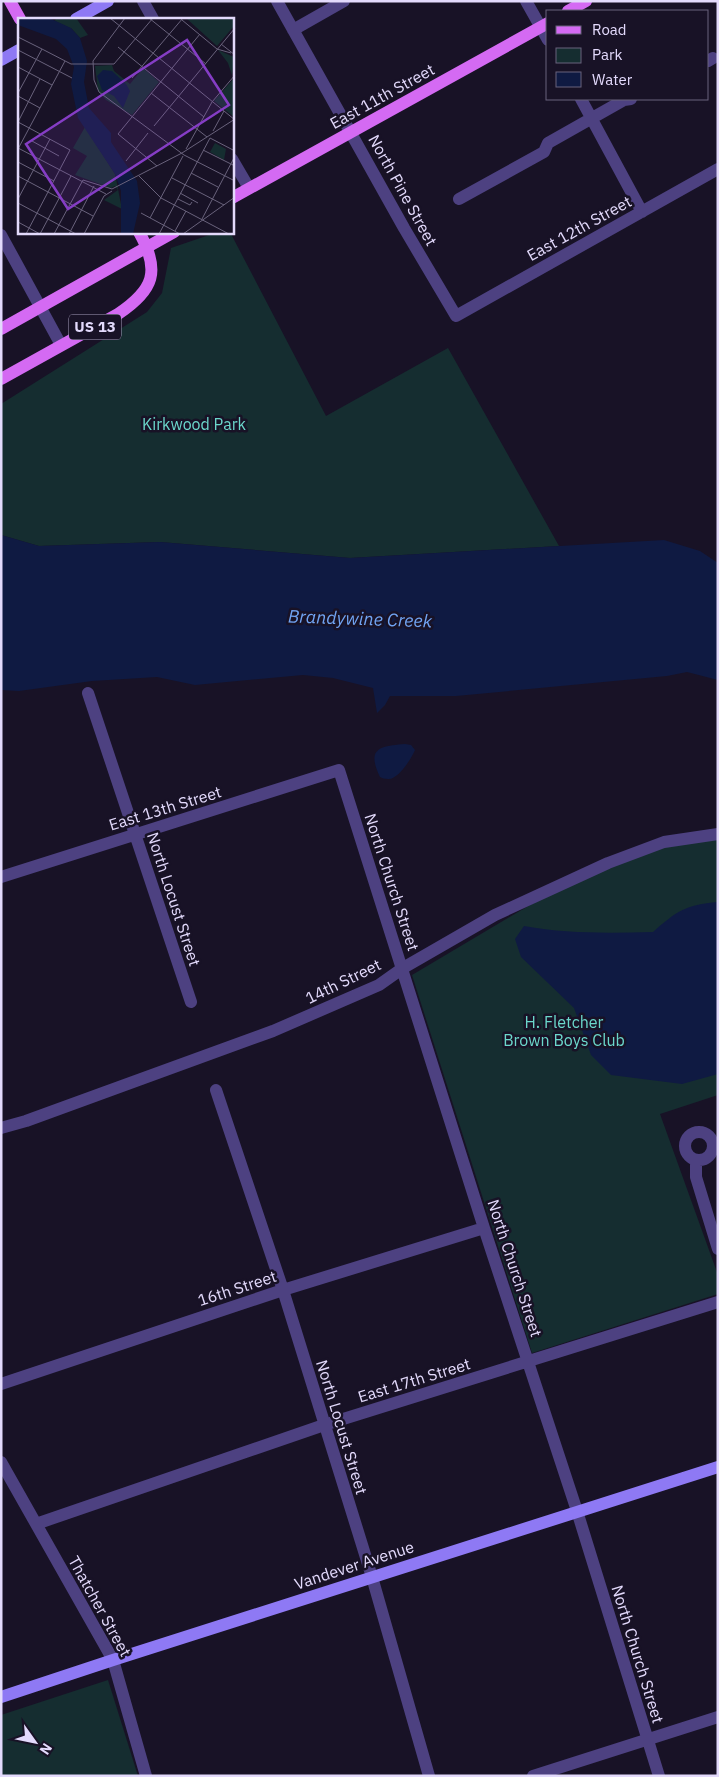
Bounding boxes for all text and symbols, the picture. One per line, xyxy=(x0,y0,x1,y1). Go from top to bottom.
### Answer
legend xyxy=(546,10,709,100)
inset map xyxy=(18,18,234,234)
text: Road xyxy=(592,20,627,39)
text: Park xyxy=(592,45,622,64)
street label: East 11th Street xyxy=(326,59,438,133)
text: Water xyxy=(592,70,633,89)
street label: North Pine Street xyxy=(364,131,442,249)
street label: East 12th Street xyxy=(523,191,635,265)
road number: US 13 xyxy=(69,314,121,340)
park label: Kirkwood Park xyxy=(142,414,247,434)
water label: Brandywine Creek xyxy=(288,604,433,633)
street label: East 13th Street xyxy=(106,781,224,835)
street label: North Church Street xyxy=(360,811,424,953)
street label: North Locust Street xyxy=(143,830,205,968)
street label: 14th Street xyxy=(302,954,384,1008)
park label: H. Fletcher Brown Boys Club xyxy=(503,1012,625,1050)
street label: North Church Street xyxy=(483,1197,547,1339)
street label: 16th Street xyxy=(195,1266,279,1310)
street label: East 17th Street xyxy=(355,1353,473,1407)
street label: North Locust Street xyxy=(312,1357,372,1497)
street label: Vandever Avenue xyxy=(292,1536,416,1594)
street label: Thatcher Street xyxy=(64,1552,136,1660)
street label: North Church Street xyxy=(607,1583,669,1725)
north arrow xyxy=(10,1717,60,1767)
text: N xyxy=(36,1740,56,1758)

